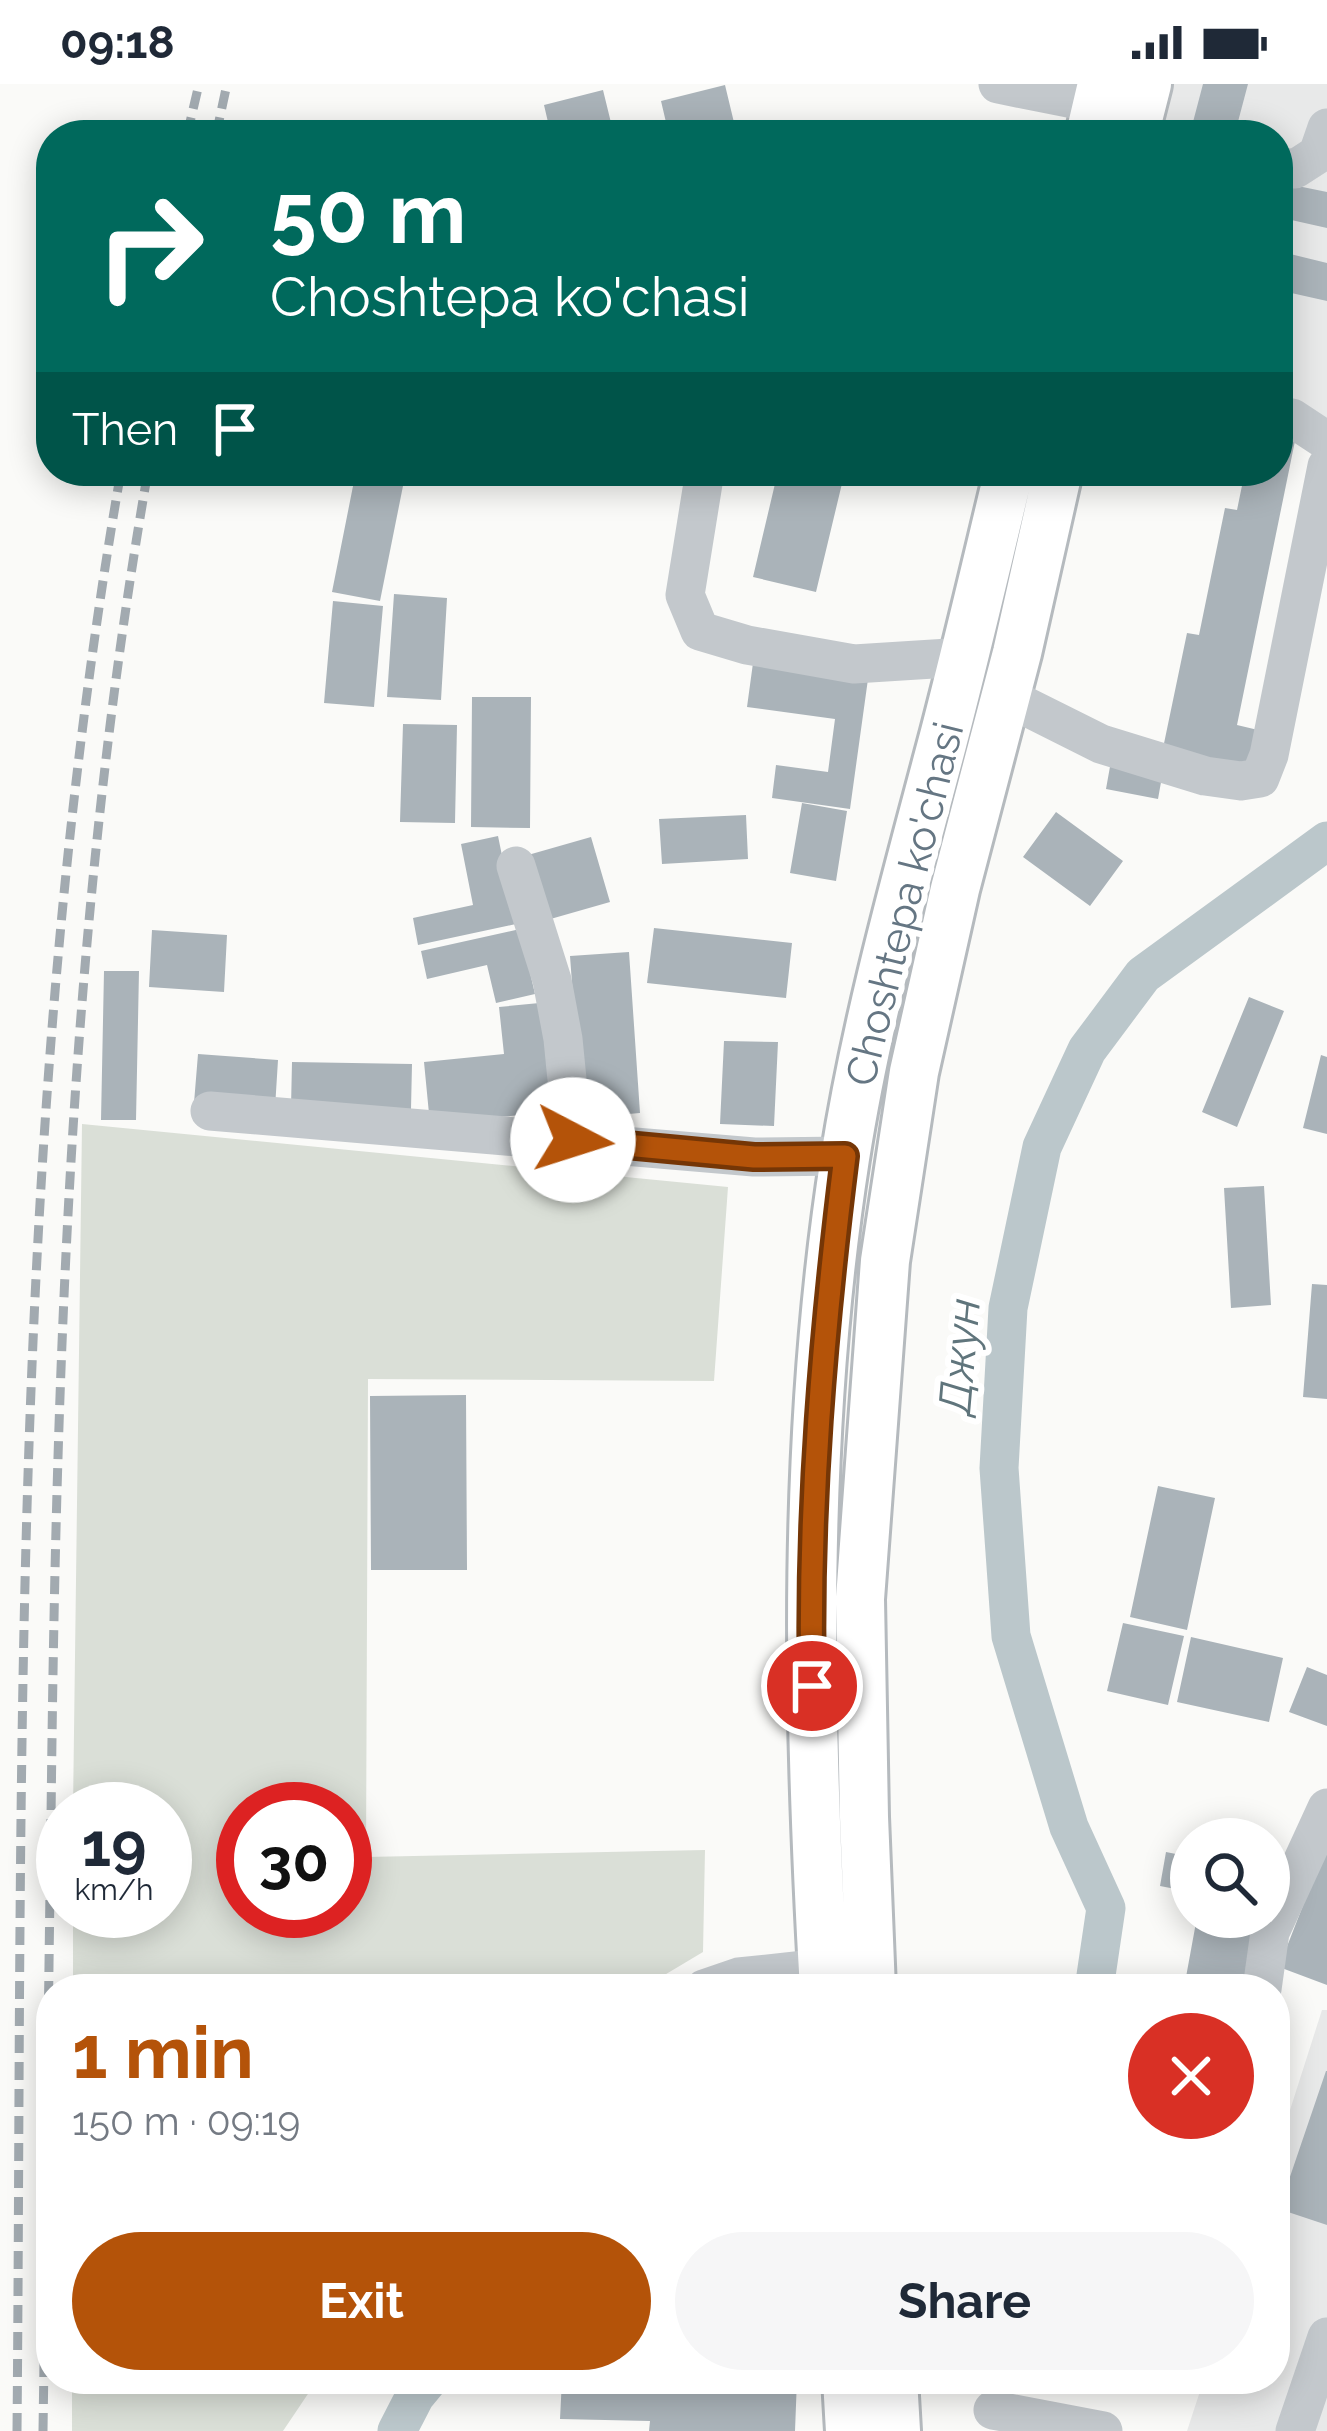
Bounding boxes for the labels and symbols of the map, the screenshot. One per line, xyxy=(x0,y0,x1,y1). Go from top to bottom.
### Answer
street label: Choshtepa ko'chasi xyxy=(836,717,973,1091)
position arrow xyxy=(510,1077,636,1203)
water label: Джун xyxy=(928,1297,991,1420)
pin xyxy=(761,1635,863,1737)
speed limit sign: 30 xyxy=(216,1782,372,1938)

